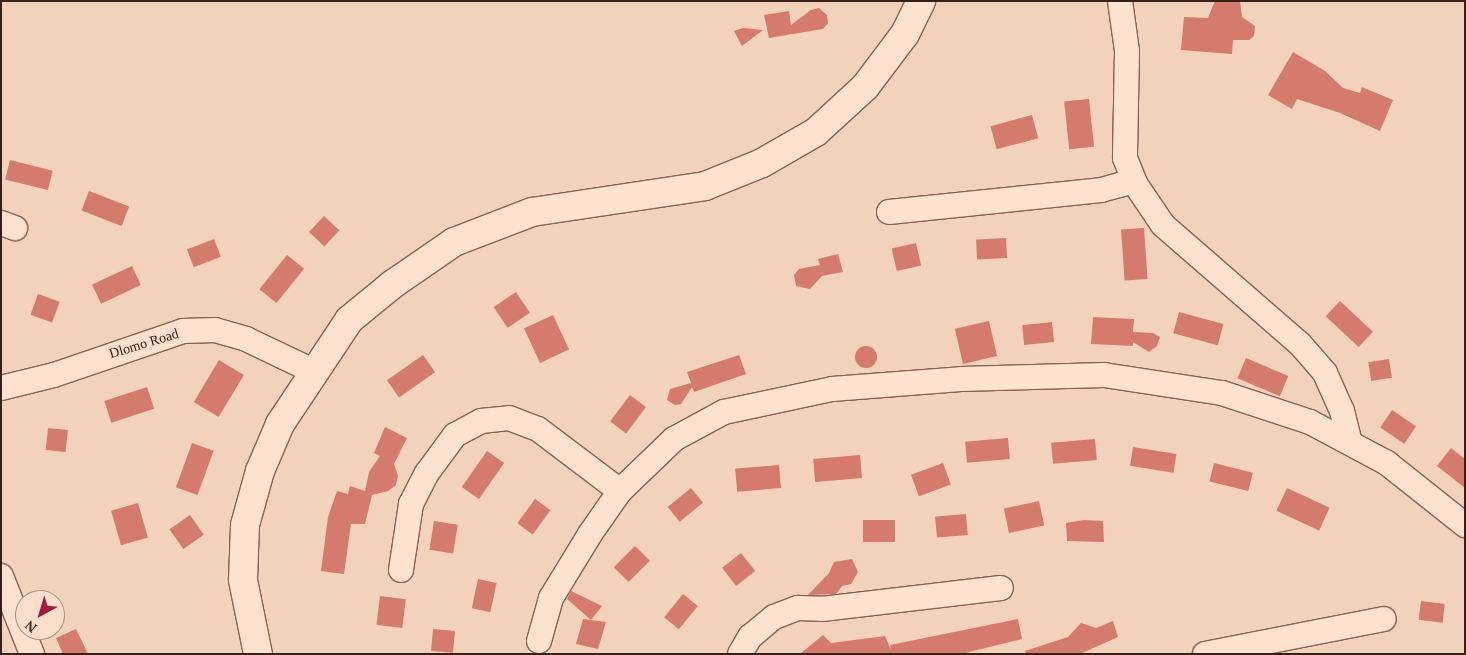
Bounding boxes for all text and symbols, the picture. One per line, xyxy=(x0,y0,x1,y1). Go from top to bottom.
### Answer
street label: Dlomo Road xyxy=(107,325,181,363)
north arrow xyxy=(15,590,65,640)
text: N xyxy=(22,617,40,635)

